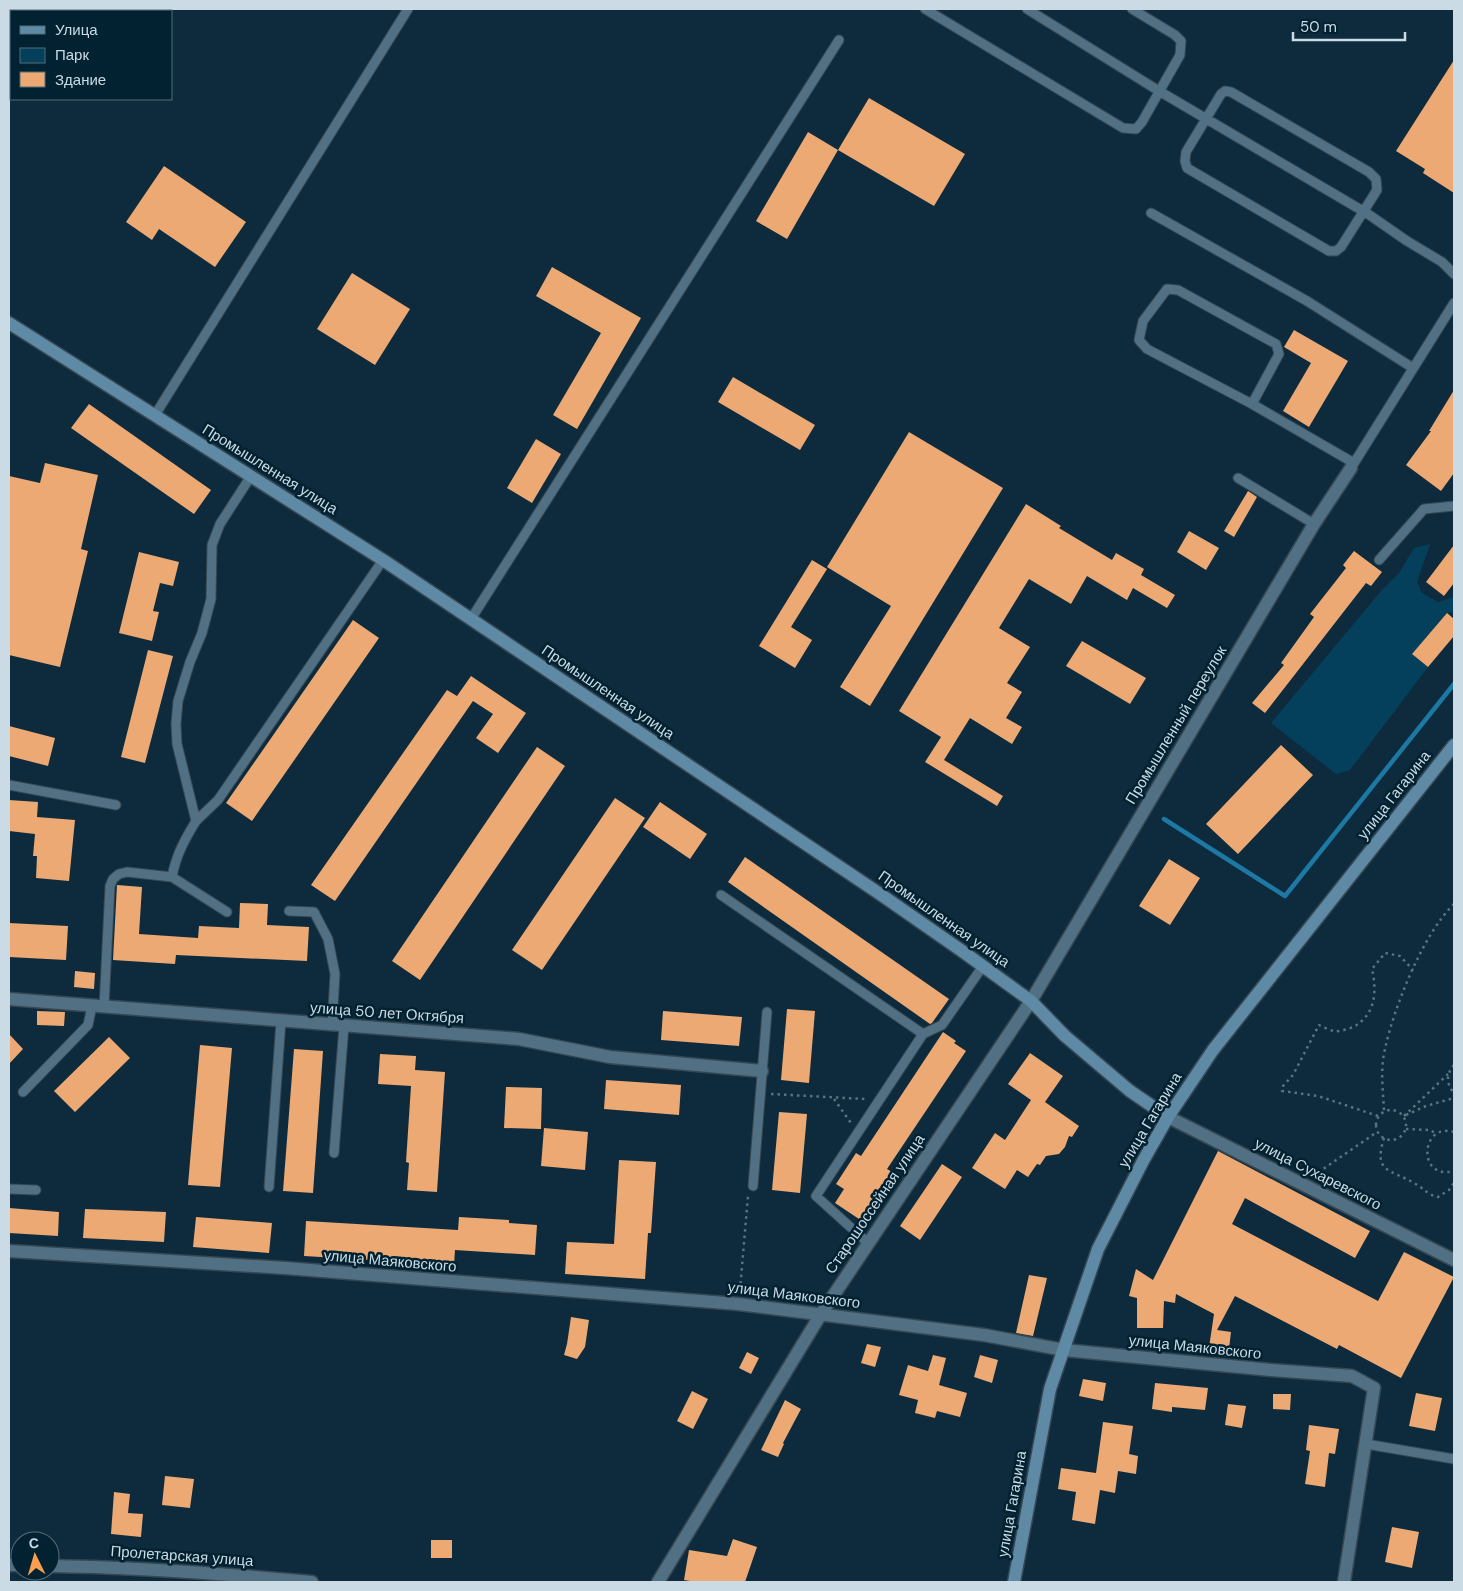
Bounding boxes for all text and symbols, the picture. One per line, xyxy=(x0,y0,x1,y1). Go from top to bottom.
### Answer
legend xyxy=(10,10,172,100)
scale bar xyxy=(1293,10,1406,42)
text: 50 m xyxy=(1300,17,1337,37)
text: Улица xyxy=(55,20,98,40)
text: Парк xyxy=(55,45,89,65)
text: Здание xyxy=(55,70,106,90)
street label: Промышленная улица xyxy=(199,419,342,519)
street label: Промышленная улица xyxy=(538,640,679,744)
street label: Промышленный переулок xyxy=(1121,642,1232,808)
street label: улица Гагарина xyxy=(1353,746,1435,844)
street label: Промышленная улица xyxy=(874,866,1014,972)
street label: улица 50 лет Октября xyxy=(309,998,465,1028)
street label: улица Гагарина xyxy=(1114,1068,1187,1171)
street label: Старошоссейная улица xyxy=(821,1130,930,1278)
street label: улица Сухаревского xyxy=(1251,1133,1385,1215)
street label: улица Маяковского xyxy=(323,1245,457,1277)
street label: улица Маяковского xyxy=(727,1277,861,1313)
street label: улица Маяковского xyxy=(1128,1330,1262,1364)
street label: улица Гагарина xyxy=(993,1449,1031,1559)
north arrow xyxy=(10,1531,60,1581)
text: С xyxy=(28,1534,40,1552)
street label: Пролетарская улица xyxy=(110,1541,255,1571)

